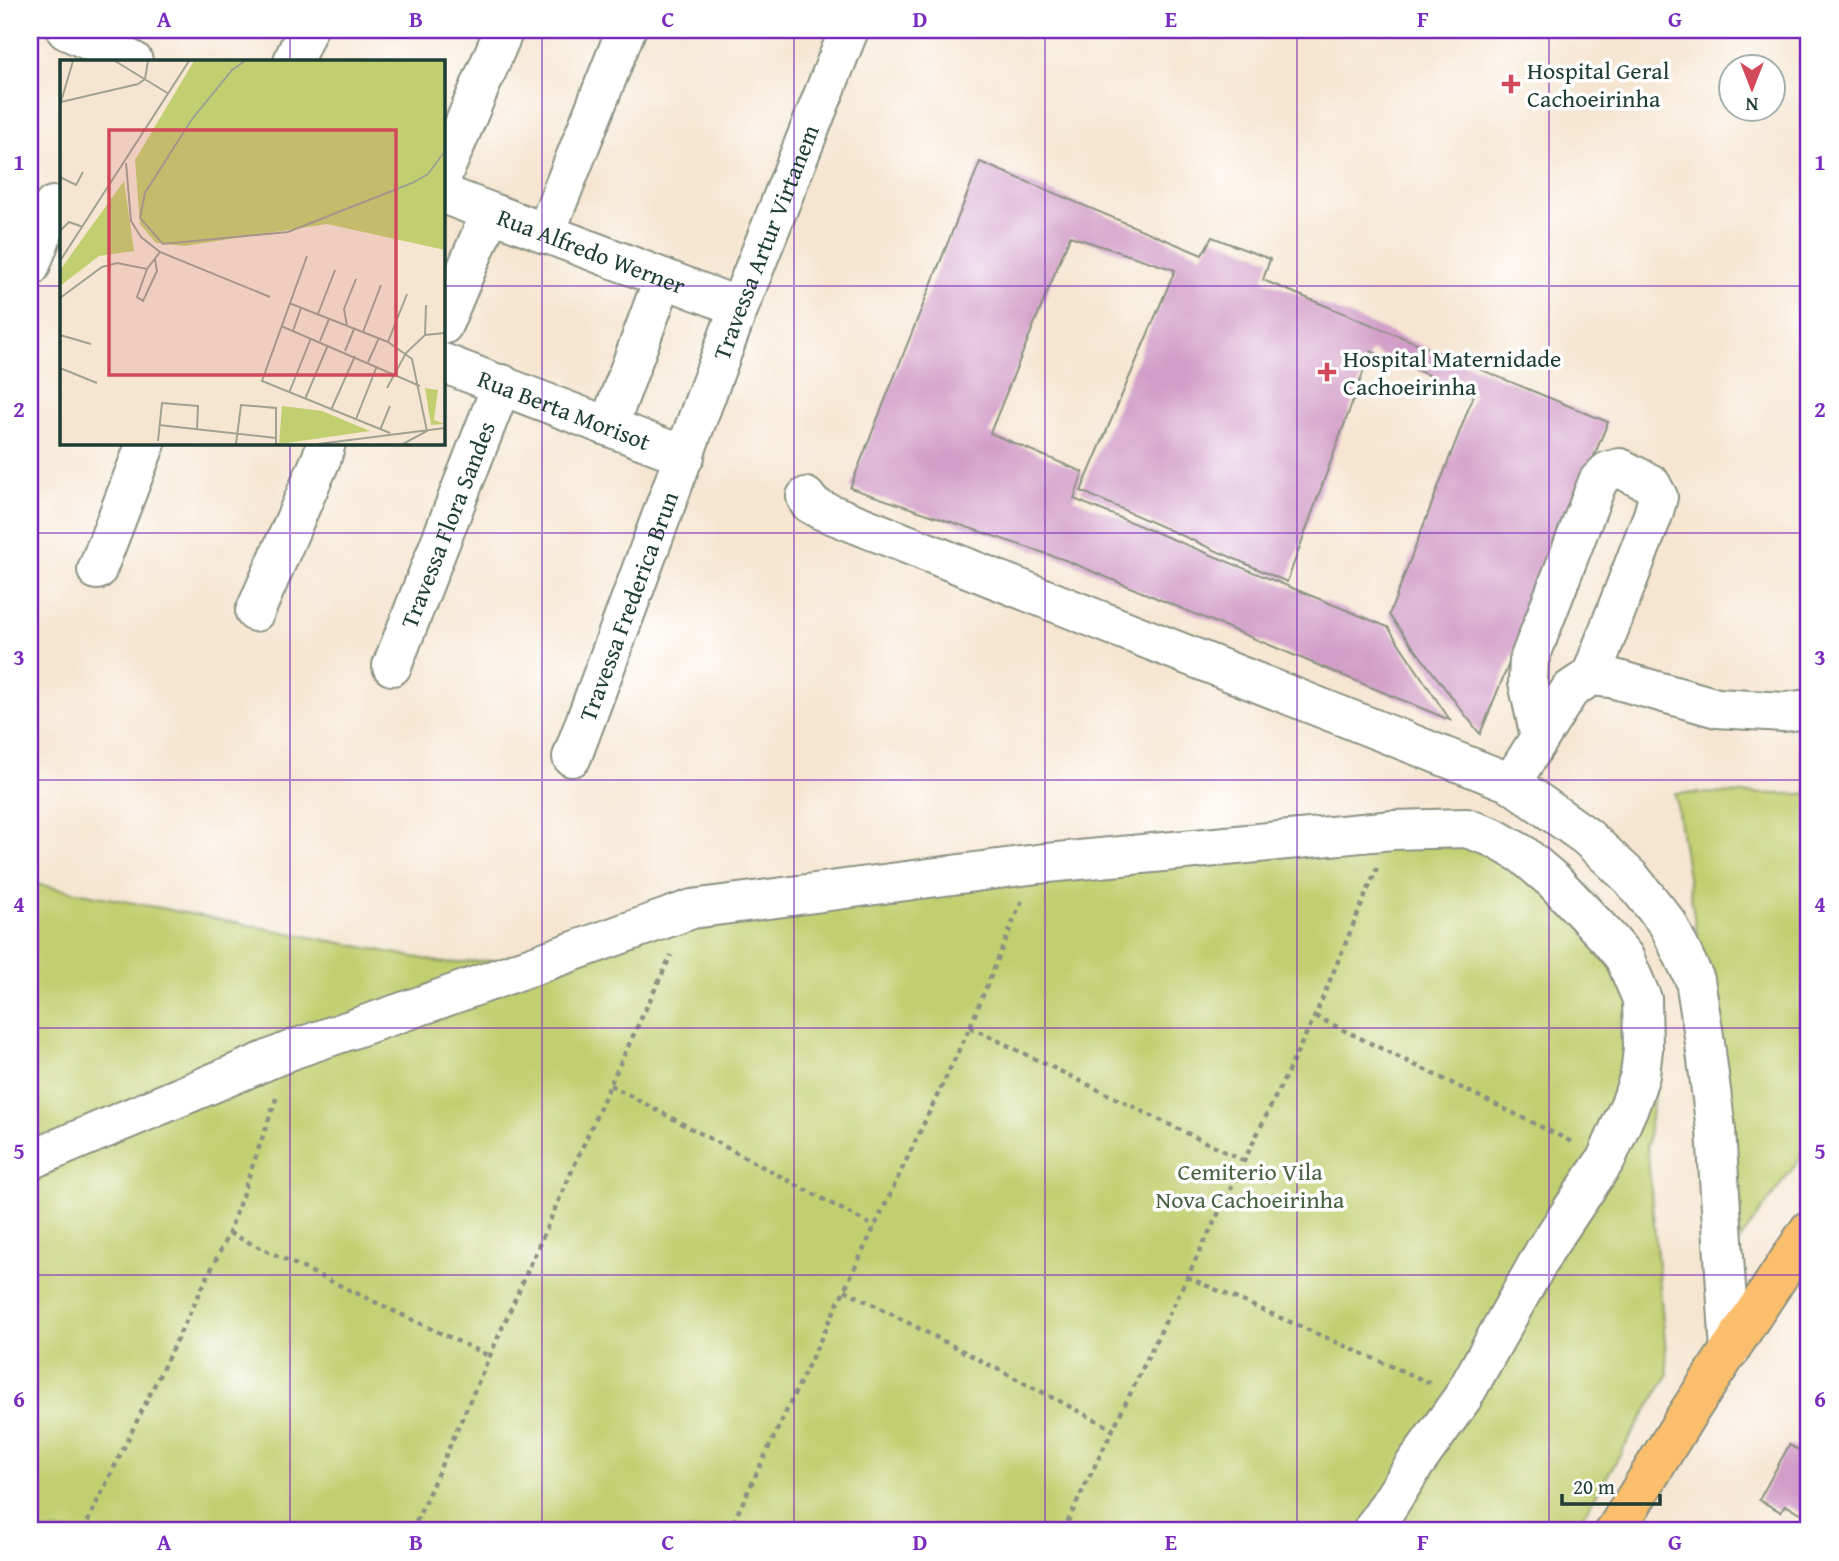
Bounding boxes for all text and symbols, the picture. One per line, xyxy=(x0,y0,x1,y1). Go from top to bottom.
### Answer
text: A xyxy=(157,2,172,35)
text: B xyxy=(409,2,423,35)
text: C xyxy=(661,2,675,35)
text: D xyxy=(913,2,928,35)
text: E xyxy=(1165,2,1177,35)
text: F xyxy=(1417,2,1429,35)
text: G xyxy=(1668,2,1682,35)
north arrow xyxy=(1716,52,1786,122)
place label: Hospital Geral Cachoeirinha xyxy=(1527,53,1670,116)
inset map xyxy=(60,60,444,444)
marker: Hospital Geral Cachoeirinha xyxy=(1501,74,1521,94)
text: N xyxy=(1745,91,1758,119)
street label: Travessa Artur Virtanem xyxy=(703,119,827,365)
text: 1 xyxy=(13,145,25,178)
text: 1 xyxy=(1814,145,1826,178)
street label: Rua Alfredo Werner xyxy=(492,199,691,303)
place label: Hospital Maternidade Cachoeirinha xyxy=(1343,341,1561,404)
street label: Rua Berta Morisot xyxy=(473,361,656,459)
marker: Hospital Maternidade Cachoeirinha xyxy=(1317,362,1337,382)
text: 2 xyxy=(13,392,25,425)
text: 2 xyxy=(1814,392,1826,425)
street label: Travessa Flora Sandes xyxy=(391,416,503,633)
street label: Travessa Frederica Brun xyxy=(569,486,687,726)
text: 3 xyxy=(13,640,25,673)
text: 3 xyxy=(1814,640,1826,673)
text: 4 xyxy=(13,887,25,920)
text: 4 xyxy=(1814,887,1826,920)
text: 5 xyxy=(13,1134,25,1167)
text: 5 xyxy=(1814,1134,1826,1167)
park label: Cemiterio Vila Nova Cachoeirinha xyxy=(1156,1154,1345,1217)
text: 6 xyxy=(13,1382,25,1415)
text: 6 xyxy=(1814,1382,1826,1415)
scale bar xyxy=(1562,1463,1660,1507)
text: 20 m xyxy=(1573,1471,1615,1502)
text: A xyxy=(157,1525,172,1558)
text: B xyxy=(409,1525,423,1558)
text: C xyxy=(661,1525,675,1558)
text: D xyxy=(913,1525,928,1558)
text: E xyxy=(1165,1525,1177,1558)
text: F xyxy=(1417,1525,1429,1558)
text: G xyxy=(1668,1525,1682,1558)

